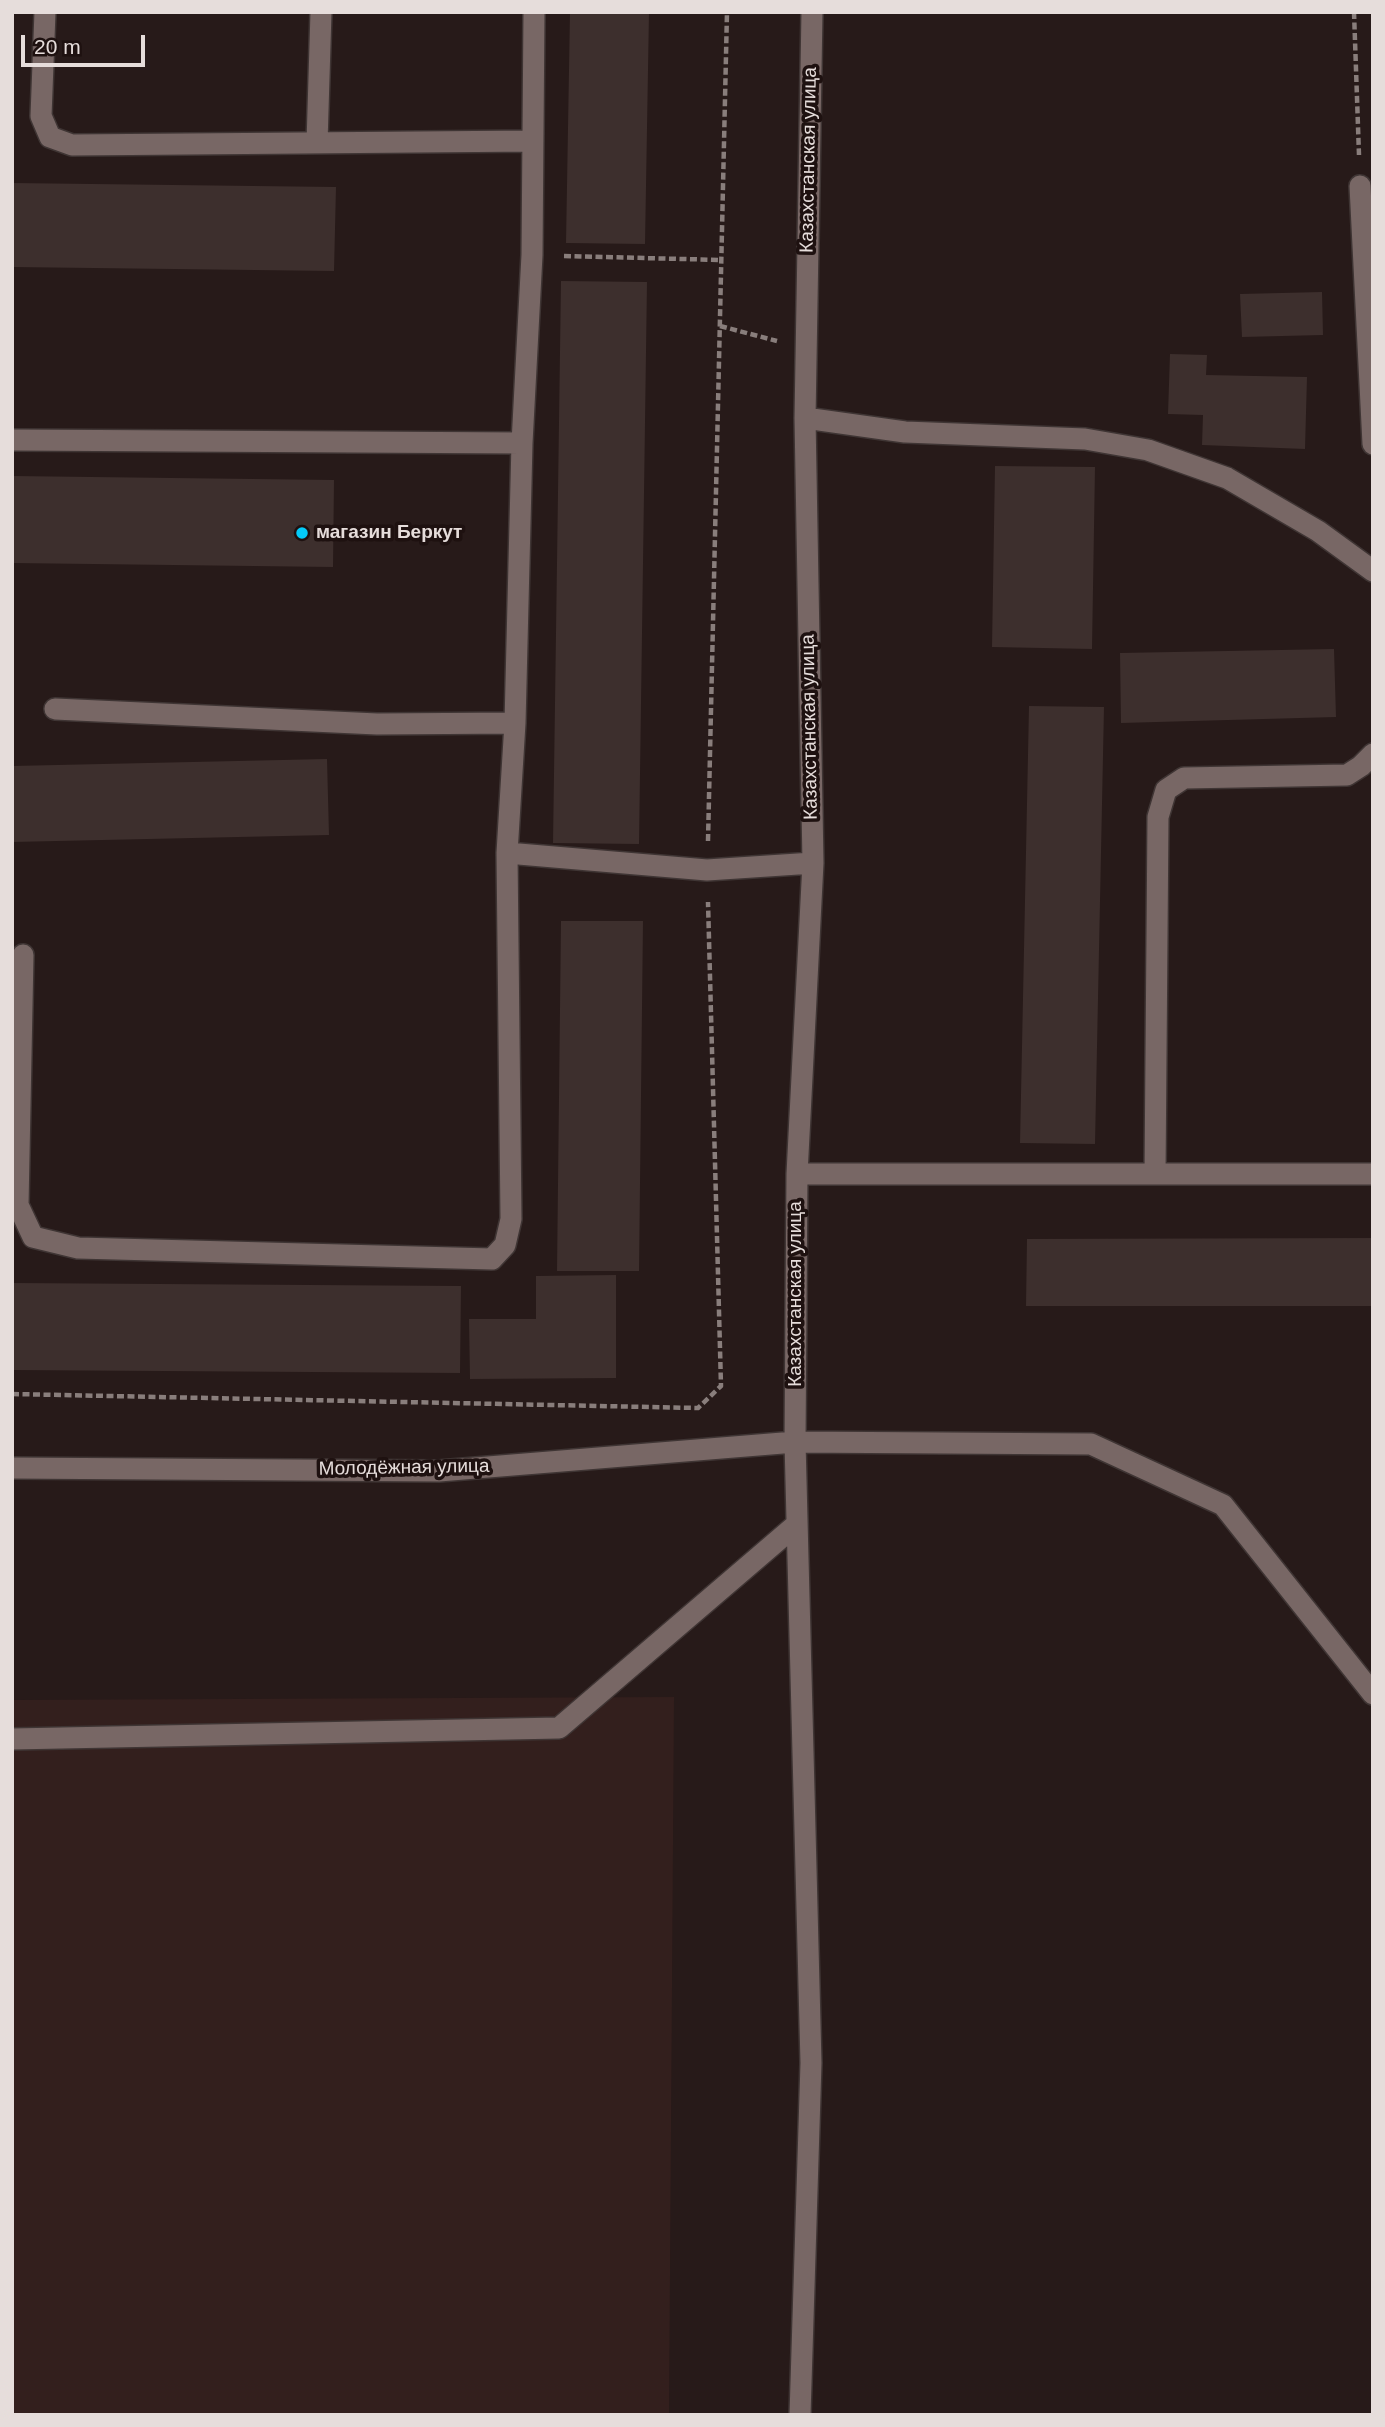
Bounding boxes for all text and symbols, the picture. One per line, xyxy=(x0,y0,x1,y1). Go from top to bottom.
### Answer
scale bar xyxy=(24,21,149,65)
text: 20 m xyxy=(34,35,81,58)
street label: Казахстанская улица xyxy=(796,67,822,253)
place label: магазин Беркут xyxy=(316,522,462,544)
marker: магазин Беркут xyxy=(294,525,310,541)
street label: Казахстанская улица xyxy=(797,634,823,820)
street label: Казахстанская улица xyxy=(785,1201,807,1387)
street label: Молодёжная улица xyxy=(318,1455,490,1481)

